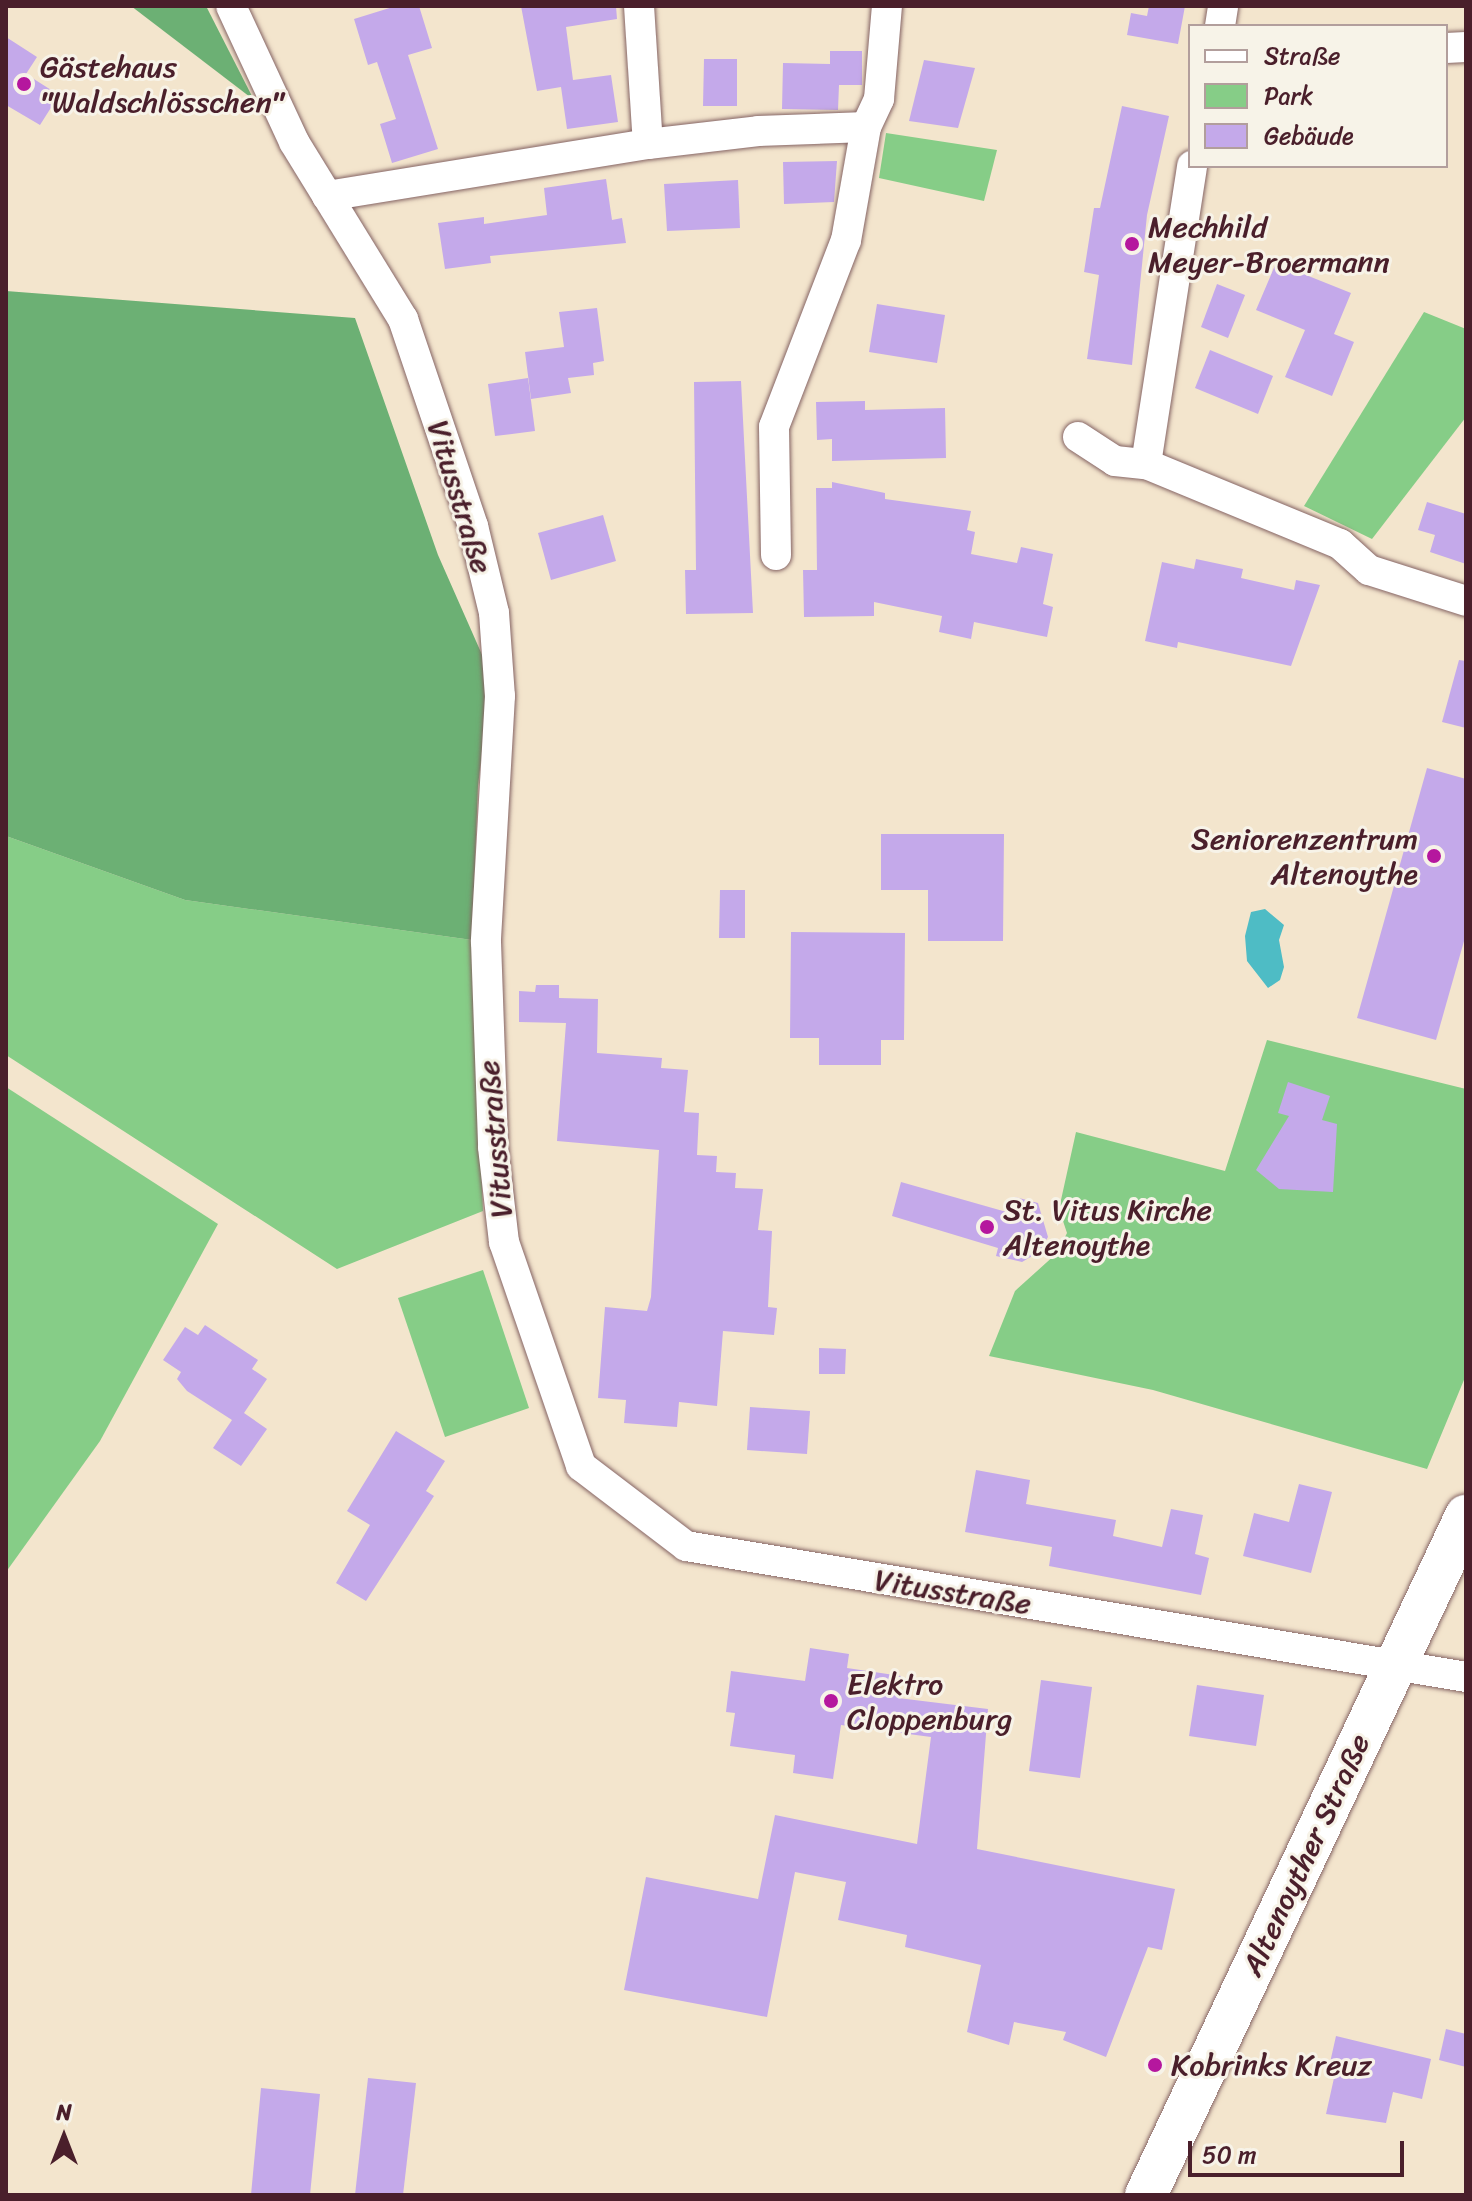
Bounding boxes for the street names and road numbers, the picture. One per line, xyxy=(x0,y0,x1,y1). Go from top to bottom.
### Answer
street label: Vitusstraße xyxy=(420,416,500,578)
street label: Vitusstraße xyxy=(470,1059,520,1219)
street label: Vitusstraße xyxy=(872,1562,1034,1622)
street label: Altenoyther Straße xyxy=(1234,1728,1378,1982)

